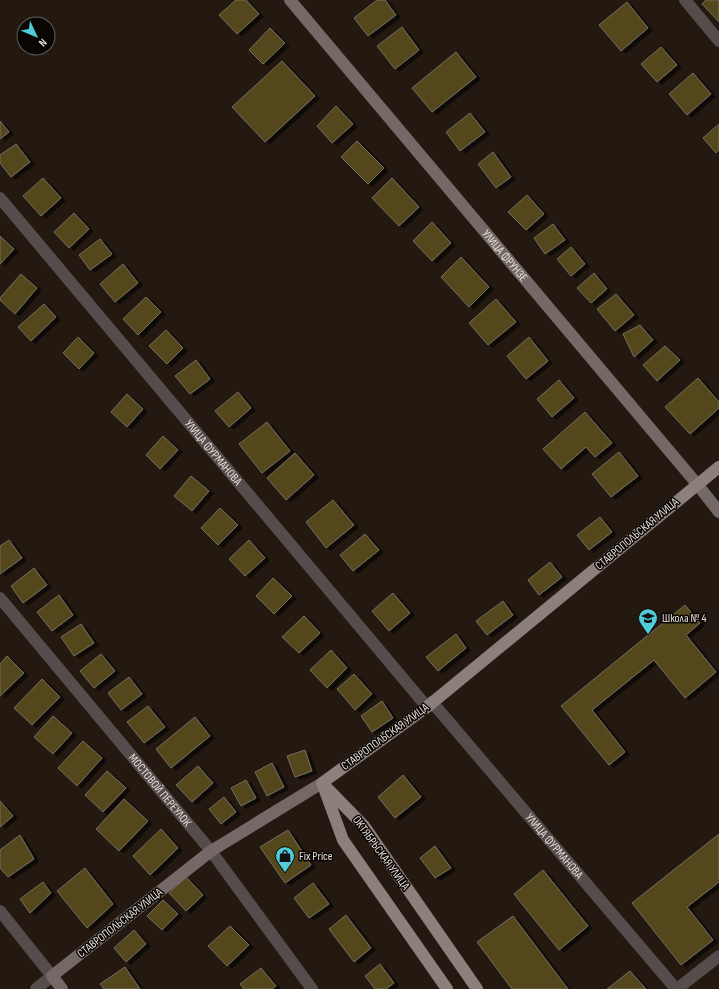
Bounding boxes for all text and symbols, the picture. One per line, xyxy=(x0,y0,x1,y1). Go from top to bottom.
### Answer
north arrow xyxy=(16,16,56,56)
text: N xyxy=(36,36,50,49)
street label: УЛИЦА ФРУНЗЕ xyxy=(479,227,531,285)
street label: УЛИЦА ФУРМАНОВА xyxy=(181,416,246,489)
street label: СТАВРОПОЛЬСКАЯ УЛИЦА xyxy=(592,494,683,573)
school or university icon: Школа № 4 xyxy=(637,607,659,635)
place label: Школа № 4 xyxy=(662,611,706,626)
street label: СТАВРОПОЛЬСКАЯ УЛИЦА xyxy=(338,700,432,774)
street label: МОСТОВОЙ ПЕРЕУЛОК xyxy=(125,750,195,830)
street label: УЛИЦА ФУРМАНОВА xyxy=(522,810,587,883)
street label: ОКТЯБРЬСКАЯ УЛИЦА xyxy=(349,813,413,894)
shop icon: Fix Price xyxy=(274,845,296,873)
place label: Fix Price xyxy=(299,849,333,864)
street label: СТАВРОПОЛЬСКАЯ УЛИЦА xyxy=(74,884,166,961)

